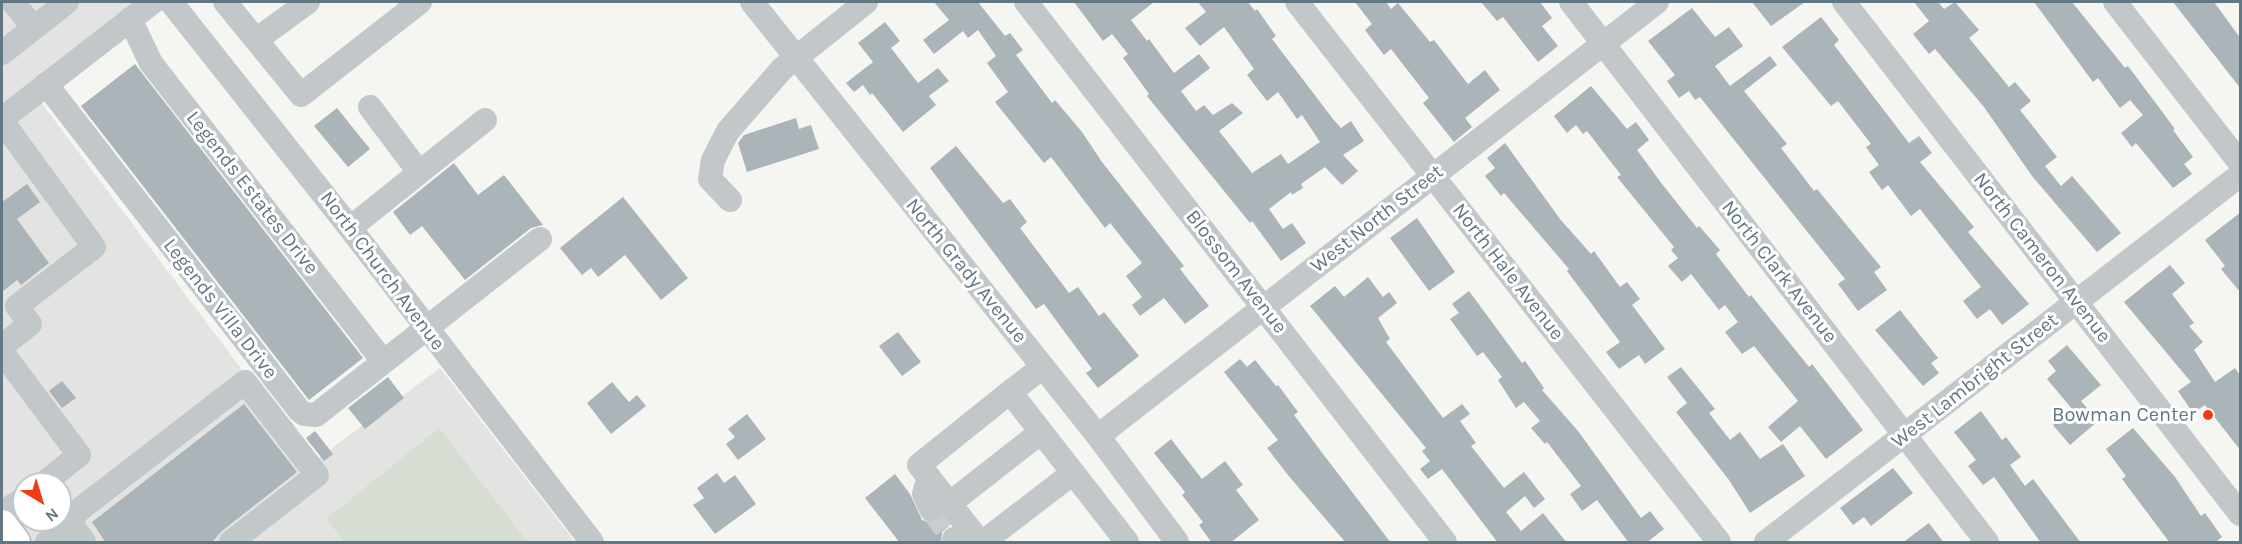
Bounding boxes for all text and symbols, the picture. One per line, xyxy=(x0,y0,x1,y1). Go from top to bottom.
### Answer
street label: Legends Estates Drive xyxy=(181,107,323,279)
street label: West North Street xyxy=(1306,160,1448,278)
street label: North Cameron Avenue xyxy=(1968,168,2116,348)
street label: North Church Avenue xyxy=(314,187,450,355)
street label: North Grady Avenue xyxy=(900,194,1032,348)
street label: North Clark Avenue xyxy=(1716,196,1842,348)
street label: North Hale Avenue xyxy=(1447,199,1569,345)
street label: Blossom Avenue xyxy=(1180,205,1292,339)
street label: Legends Villa Drive xyxy=(158,234,282,384)
street label: West Lambright Street xyxy=(1887,308,2063,454)
place label: Bowman Center xyxy=(2052,403,2196,427)
marker: Bowman Center xyxy=(2201,408,2215,422)
north arrow xyxy=(12,472,72,532)
text: N xyxy=(42,504,63,526)

